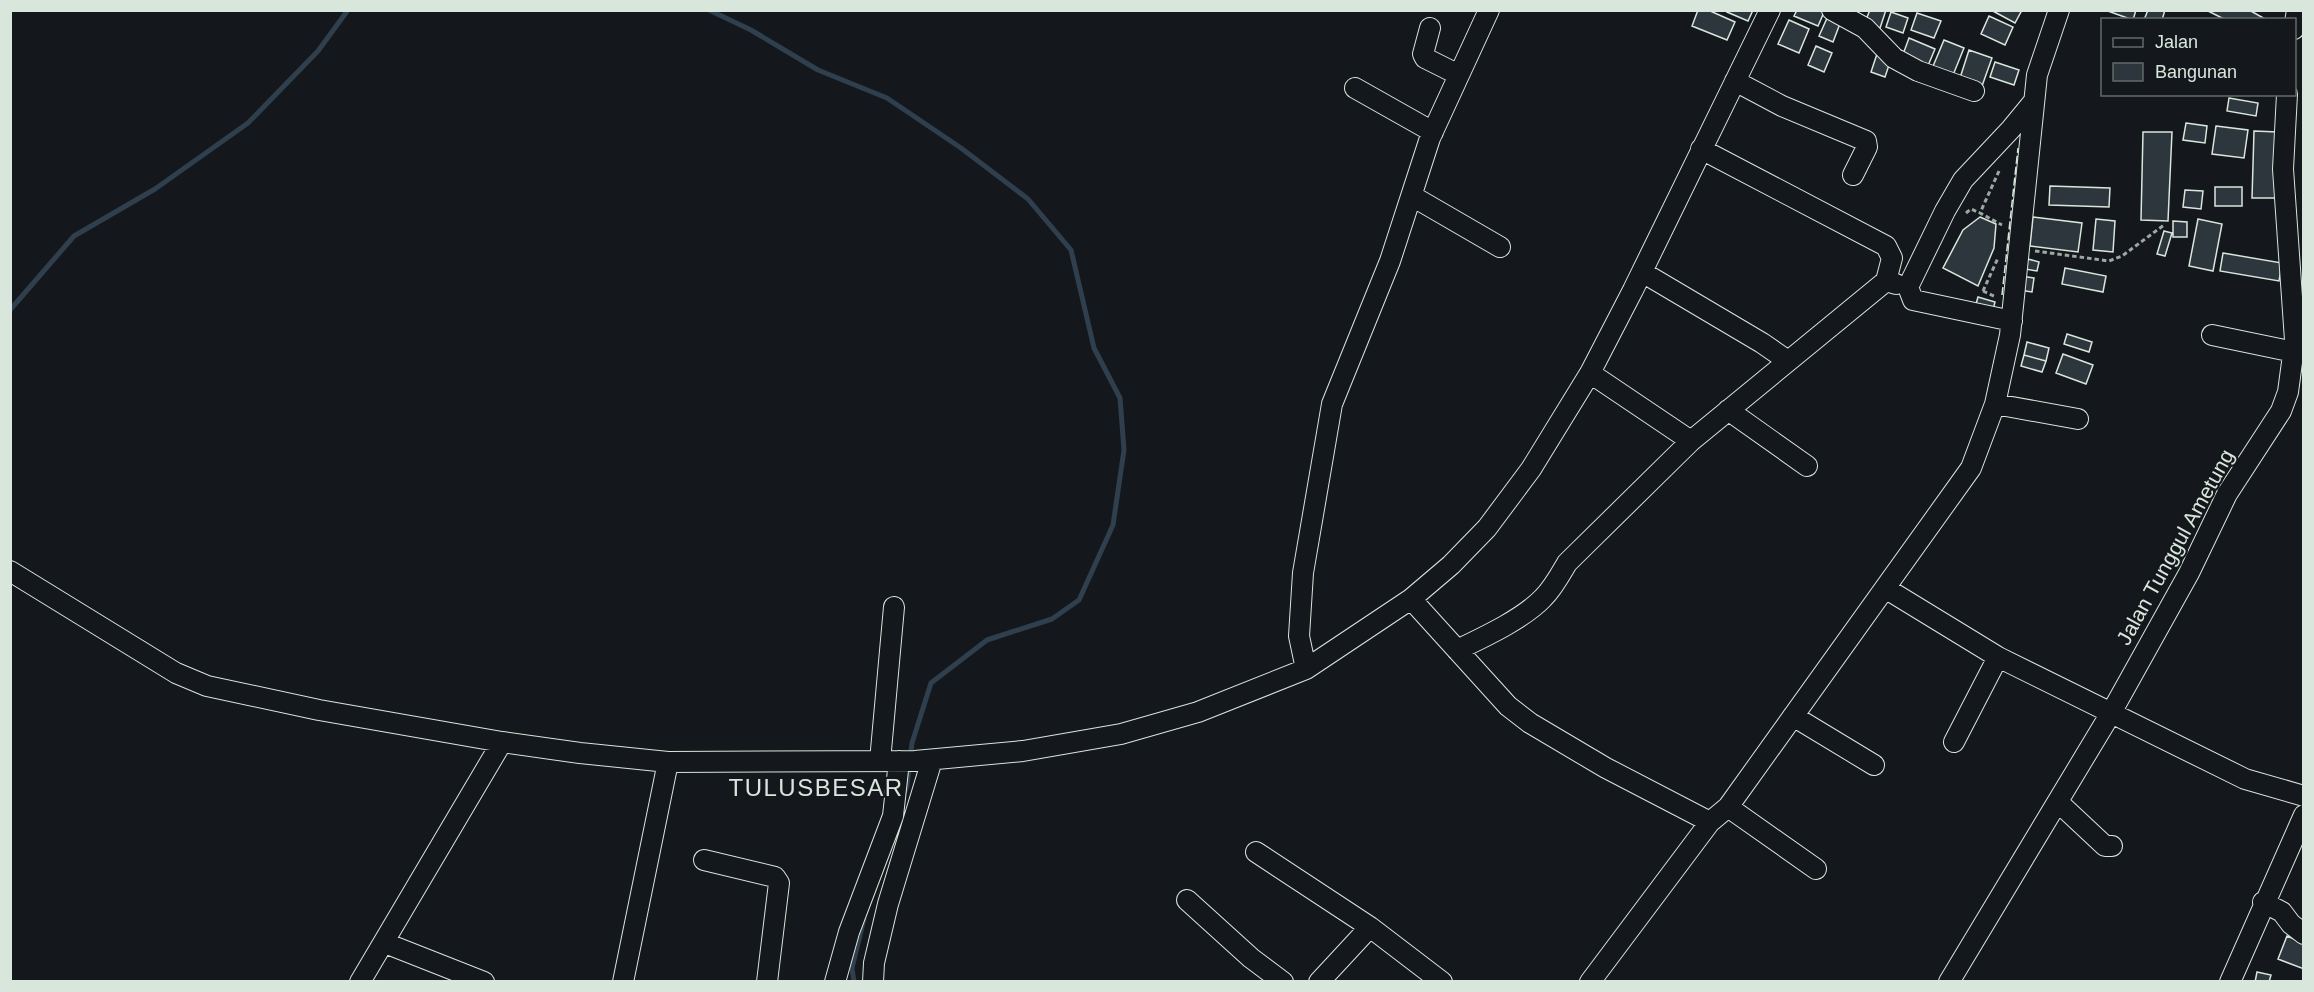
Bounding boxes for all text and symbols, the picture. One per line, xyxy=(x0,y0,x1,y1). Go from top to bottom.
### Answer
legend xyxy=(2101,18,2296,96)
text: Jalan xyxy=(2155,32,2198,52)
text: Bangunan xyxy=(2155,62,2237,82)
street label: Jalan Tunggul Ametung xyxy=(2112,445,2238,649)
district label: TULUSBESAR xyxy=(728,774,904,801)

